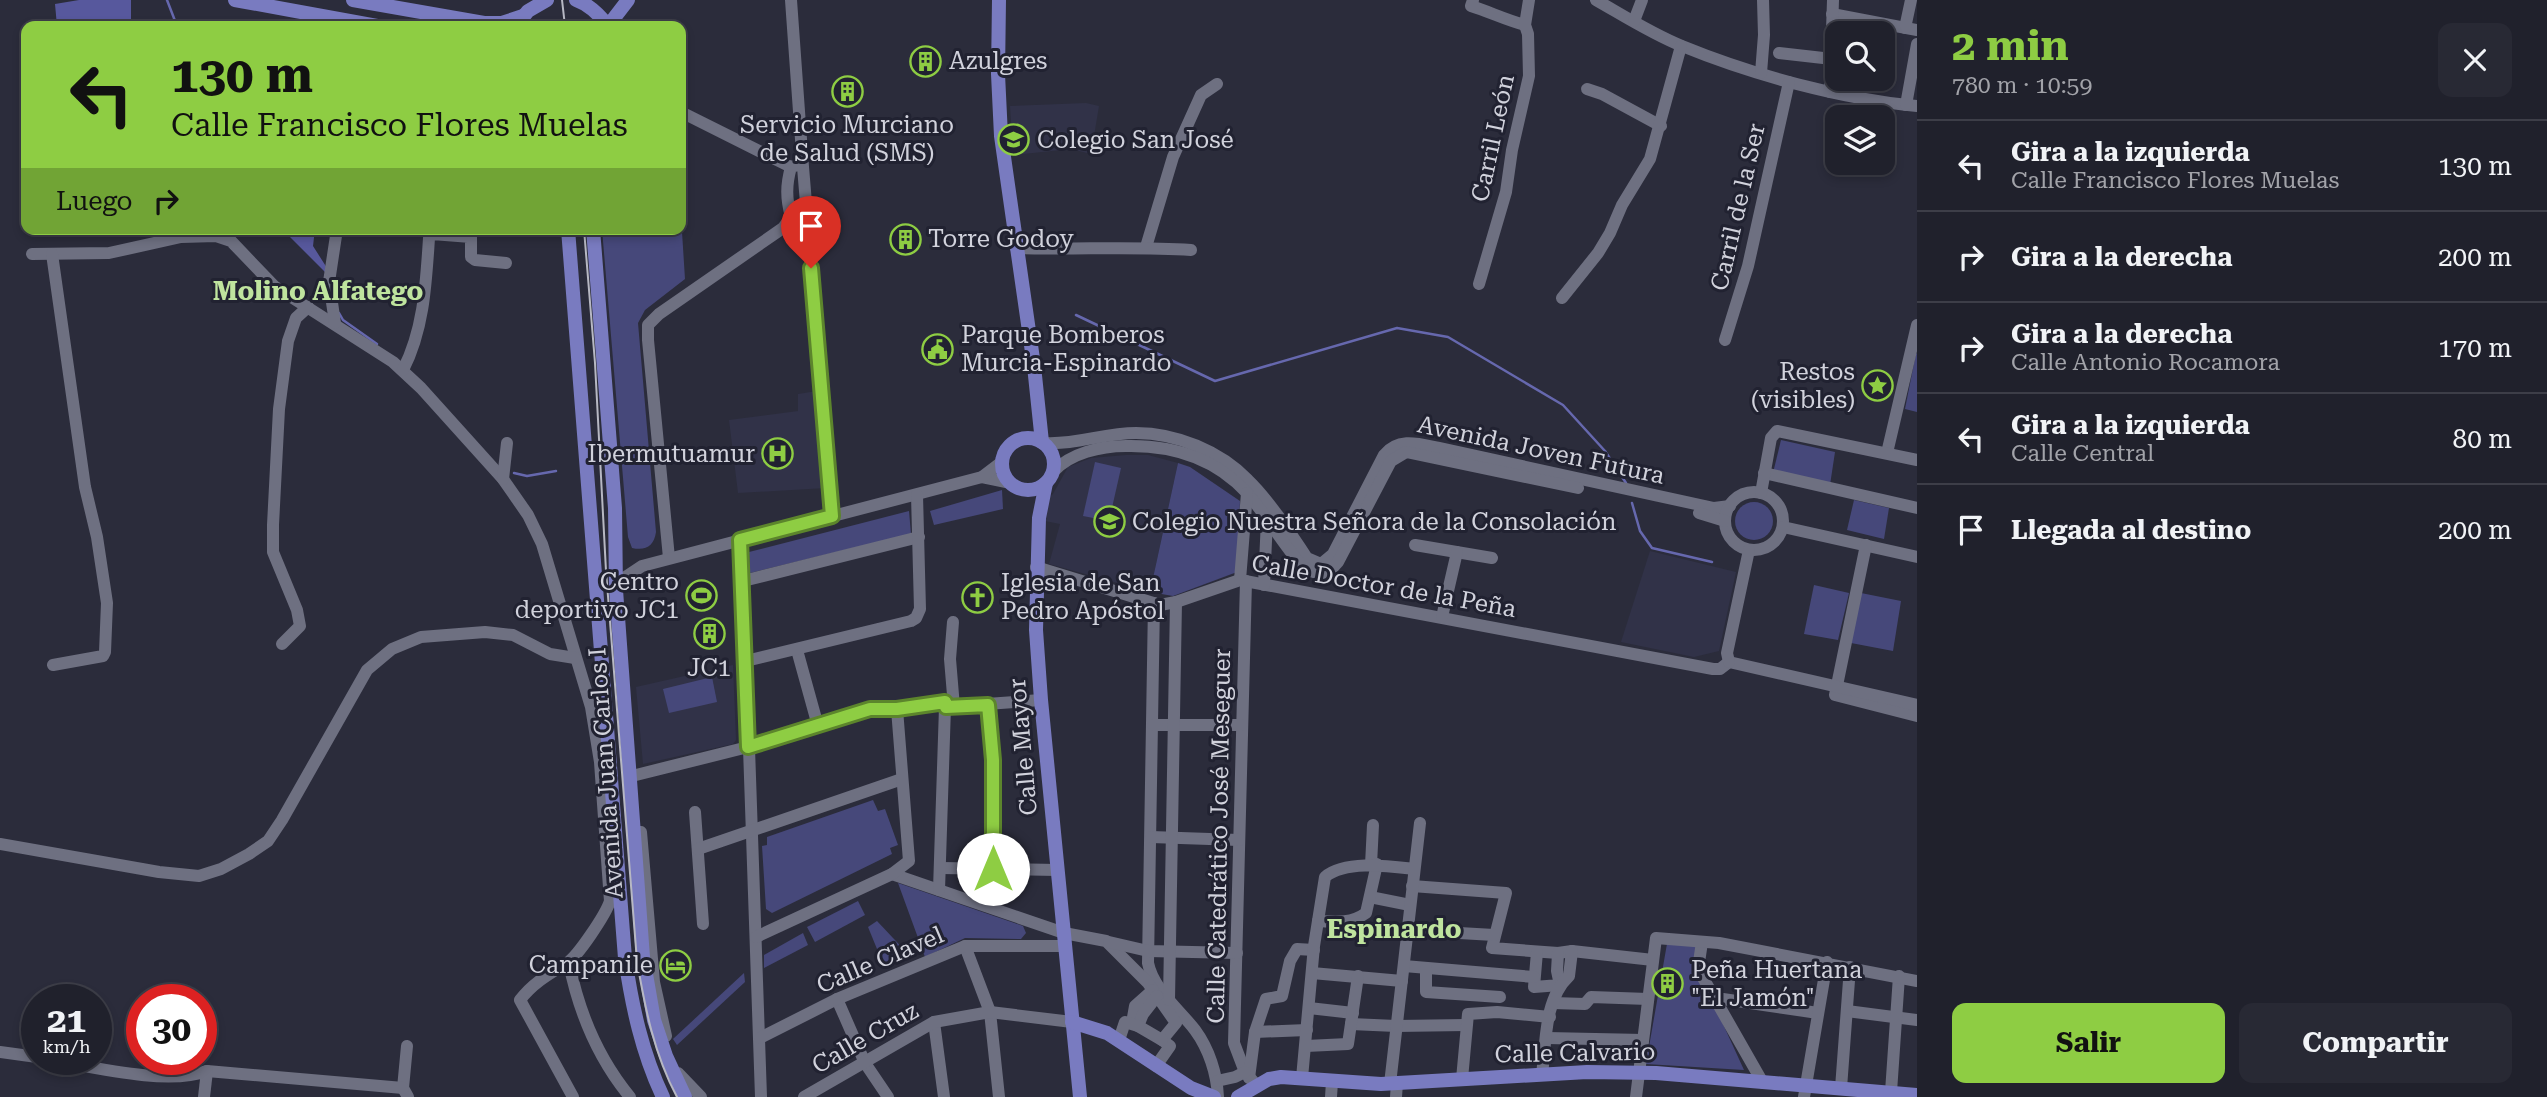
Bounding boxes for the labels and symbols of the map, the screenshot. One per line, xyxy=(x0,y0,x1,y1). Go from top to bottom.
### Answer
building icon: Azulgres xyxy=(909,44,943,78)
place label: Azulgres xyxy=(949,47,1048,75)
street label: Carril León xyxy=(1466,72,1520,204)
building icon: Servicio Murciano de Salud (SMS) xyxy=(830,74,864,108)
place label: Servicio Murciano de Salud (SMS) xyxy=(740,111,954,167)
street label: Carril de la Ser xyxy=(1705,121,1771,293)
school or university icon: Colegio San José xyxy=(997,123,1031,157)
place label: Colegio San José xyxy=(1037,126,1234,154)
pin xyxy=(781,196,841,268)
building icon: Torre Godoy xyxy=(888,222,922,256)
place label: Torre Godoy xyxy=(928,225,1074,253)
district label: Molino Alfatego xyxy=(213,276,423,306)
place label: Parque Bomberos Murcia-Espinardo xyxy=(961,321,1172,377)
public building icon: Parque Bomberos Murcia-Espinardo xyxy=(921,332,955,366)
place label: Restos (visibles) xyxy=(1751,358,1855,414)
place icon: Restos (visibles) xyxy=(1861,369,1895,403)
street label: Avenida Joven Futura xyxy=(1415,410,1667,490)
hospital icon: Ibermutuamur xyxy=(761,437,795,471)
place label: Ibermutuamur xyxy=(587,440,755,468)
school or university icon: Colegio Nuestra Señora de la Consolación xyxy=(1092,505,1126,539)
place label: Colegio Nuestra Señora de la Consolación xyxy=(1132,508,1616,536)
street label: Calle Doctor de la Peña xyxy=(1250,549,1518,623)
place label: Centro deportivo JC1 xyxy=(515,568,679,624)
place label: Iglesia de San Pedro Apóstol xyxy=(1001,569,1164,625)
sports icon: Centro deportivo JC1 xyxy=(685,579,719,613)
church icon: Iglesia de San Pedro Apóstol xyxy=(961,580,995,614)
building icon: JC1 xyxy=(692,617,726,651)
street label: Avenida Juan Carlos I xyxy=(583,646,629,900)
street label: Calle Catedrático José Meseguer xyxy=(1202,648,1236,1024)
place label: JC1 xyxy=(687,654,731,682)
street label: Calle Mayor xyxy=(1003,677,1043,817)
position arrow xyxy=(956,832,1030,906)
district label: Espinardo xyxy=(1326,914,1462,944)
street label: Calle Clavel xyxy=(812,921,948,999)
hotel icon: Campanile xyxy=(659,948,693,982)
place label: Campanile xyxy=(529,951,653,979)
place label: Peña Huertana "El Jamón" xyxy=(1691,956,1862,1012)
building icon: Peña Huertana "El Jamón" xyxy=(1651,967,1685,1001)
speed limit sign: 30 xyxy=(126,984,217,1075)
street label: Calle Cruz xyxy=(807,996,923,1080)
street label: Calle Calvario xyxy=(1494,1038,1656,1068)

